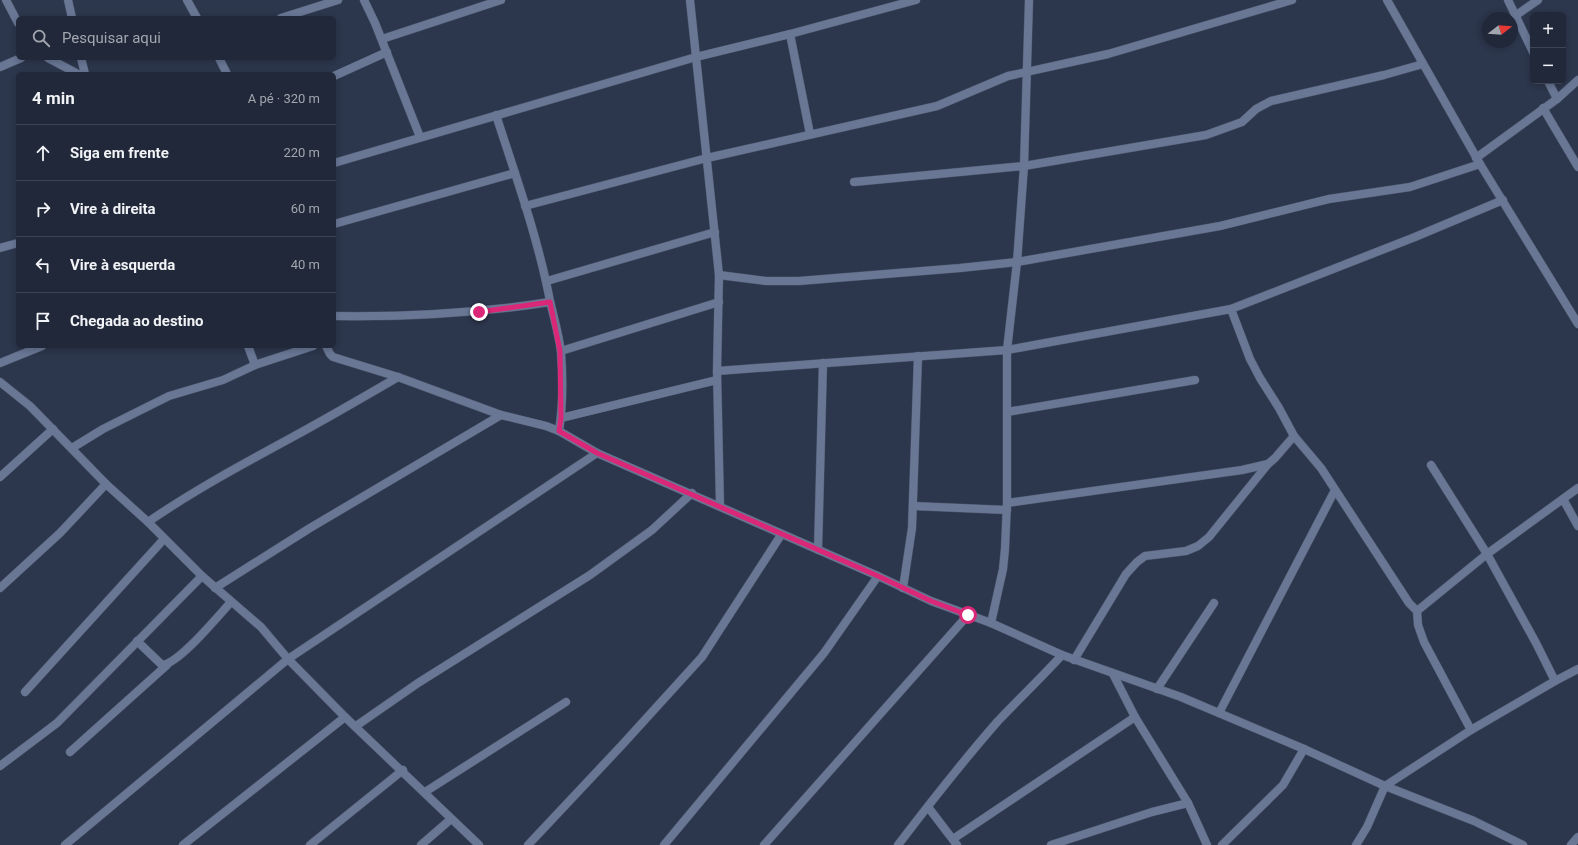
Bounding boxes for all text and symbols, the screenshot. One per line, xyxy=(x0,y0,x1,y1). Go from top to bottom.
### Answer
north arrow xyxy=(1482,12,1518,48)
map controls xyxy=(1530,12,1566,84)
button: + xyxy=(1530,12,1566,48)
search box xyxy=(16,16,336,60)
icon: search xyxy=(30,27,52,49)
text: Pesquisar aqui xyxy=(62,29,161,47)
button: − xyxy=(1530,48,1566,84)
text: 4 min xyxy=(32,88,75,108)
text: A pé · 320 m xyxy=(248,91,320,106)
icon: ahead xyxy=(32,142,54,164)
text: Siga em frente xyxy=(70,144,169,162)
text: 220 m xyxy=(283,145,320,160)
icon: right xyxy=(32,198,54,220)
text: Vire à direita xyxy=(70,200,156,218)
text: 60 m xyxy=(291,201,320,216)
icon: left xyxy=(32,254,54,276)
text: Vire à esquerda xyxy=(70,256,175,274)
text: 40 m xyxy=(291,257,320,272)
route end xyxy=(470,303,488,321)
icon: arrive xyxy=(32,310,54,332)
text: Chegada ao destino xyxy=(70,312,204,330)
route start xyxy=(959,606,977,624)

